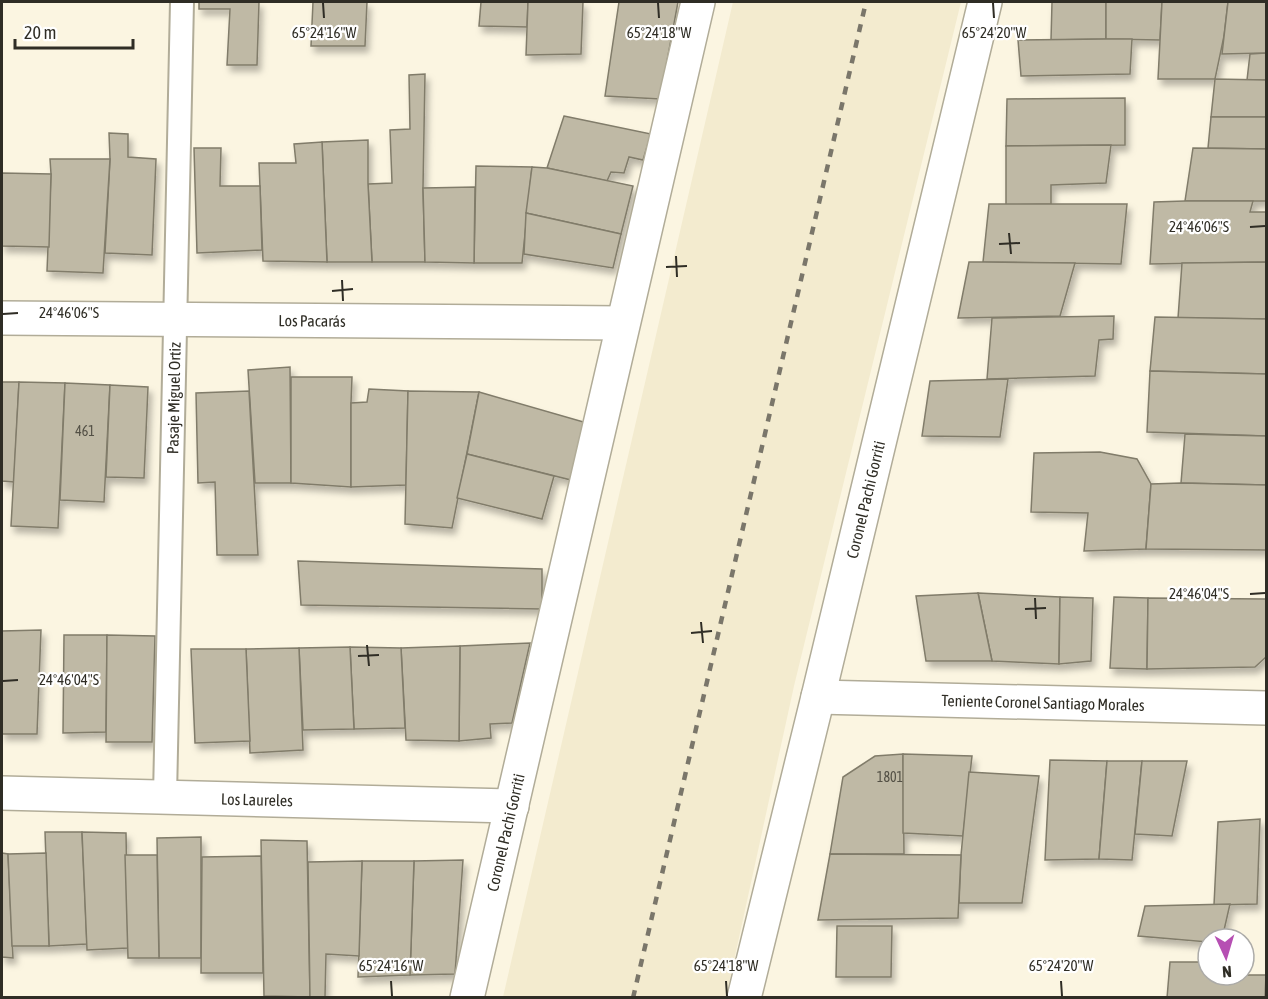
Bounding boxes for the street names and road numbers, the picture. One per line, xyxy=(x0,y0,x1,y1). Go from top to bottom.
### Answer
street label: Los Pacarás xyxy=(278,311,346,330)
street label: Pasaje Miguel Ortiz xyxy=(163,342,184,454)
street label: Coronel Pachi Gorriti xyxy=(843,439,888,560)
street label: Teniente Coronel Santiago Morales xyxy=(941,691,1145,714)
street label: Coronel Pachi Gorriti xyxy=(483,772,528,893)
street label: Los Laureles xyxy=(221,790,293,809)

